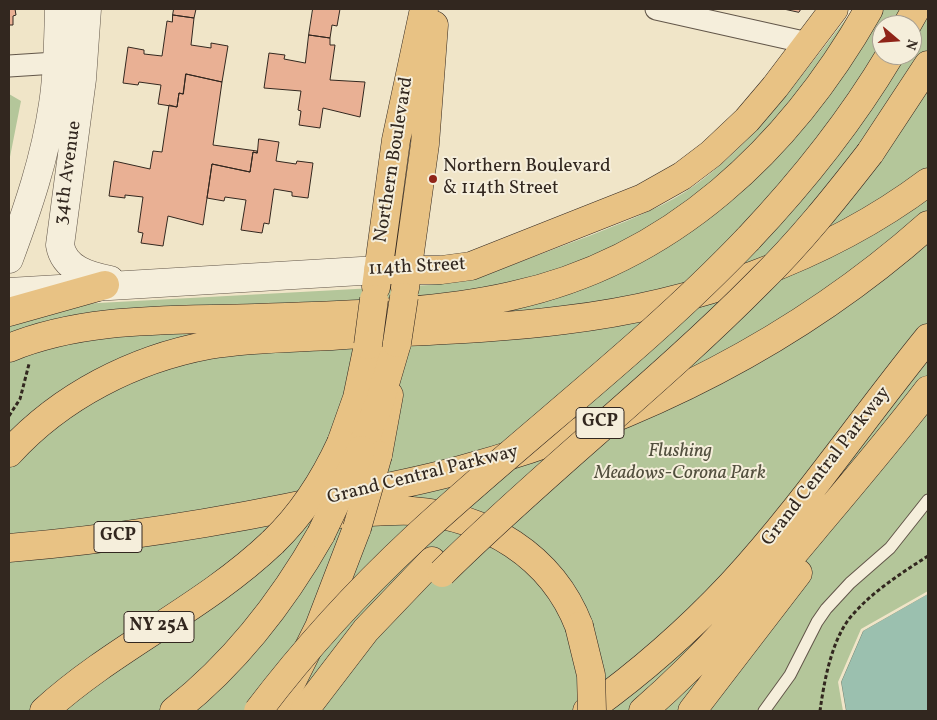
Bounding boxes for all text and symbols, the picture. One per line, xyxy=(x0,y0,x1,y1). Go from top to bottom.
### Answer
north arrow xyxy=(872,15,922,65)
text: N xyxy=(900,37,921,52)
street label: Northern Boulevard xyxy=(371,75,419,245)
street label: 34th Avenue xyxy=(50,119,88,227)
place label: Northern Boulevard & 114th Street xyxy=(443,157,611,201)
marker: Northern Boulevard & 114th Street xyxy=(427,173,439,185)
street label: 114th Street xyxy=(368,254,466,282)
street label: Grand Central Parkway xyxy=(758,383,896,551)
road number: GCP xyxy=(576,408,624,438)
street label: Grand Central Parkway xyxy=(325,441,521,511)
park label: Flushing Meadows-Corona Park xyxy=(594,442,766,486)
road number: GCP xyxy=(94,522,142,552)
road number: NY 25A xyxy=(124,612,194,642)

